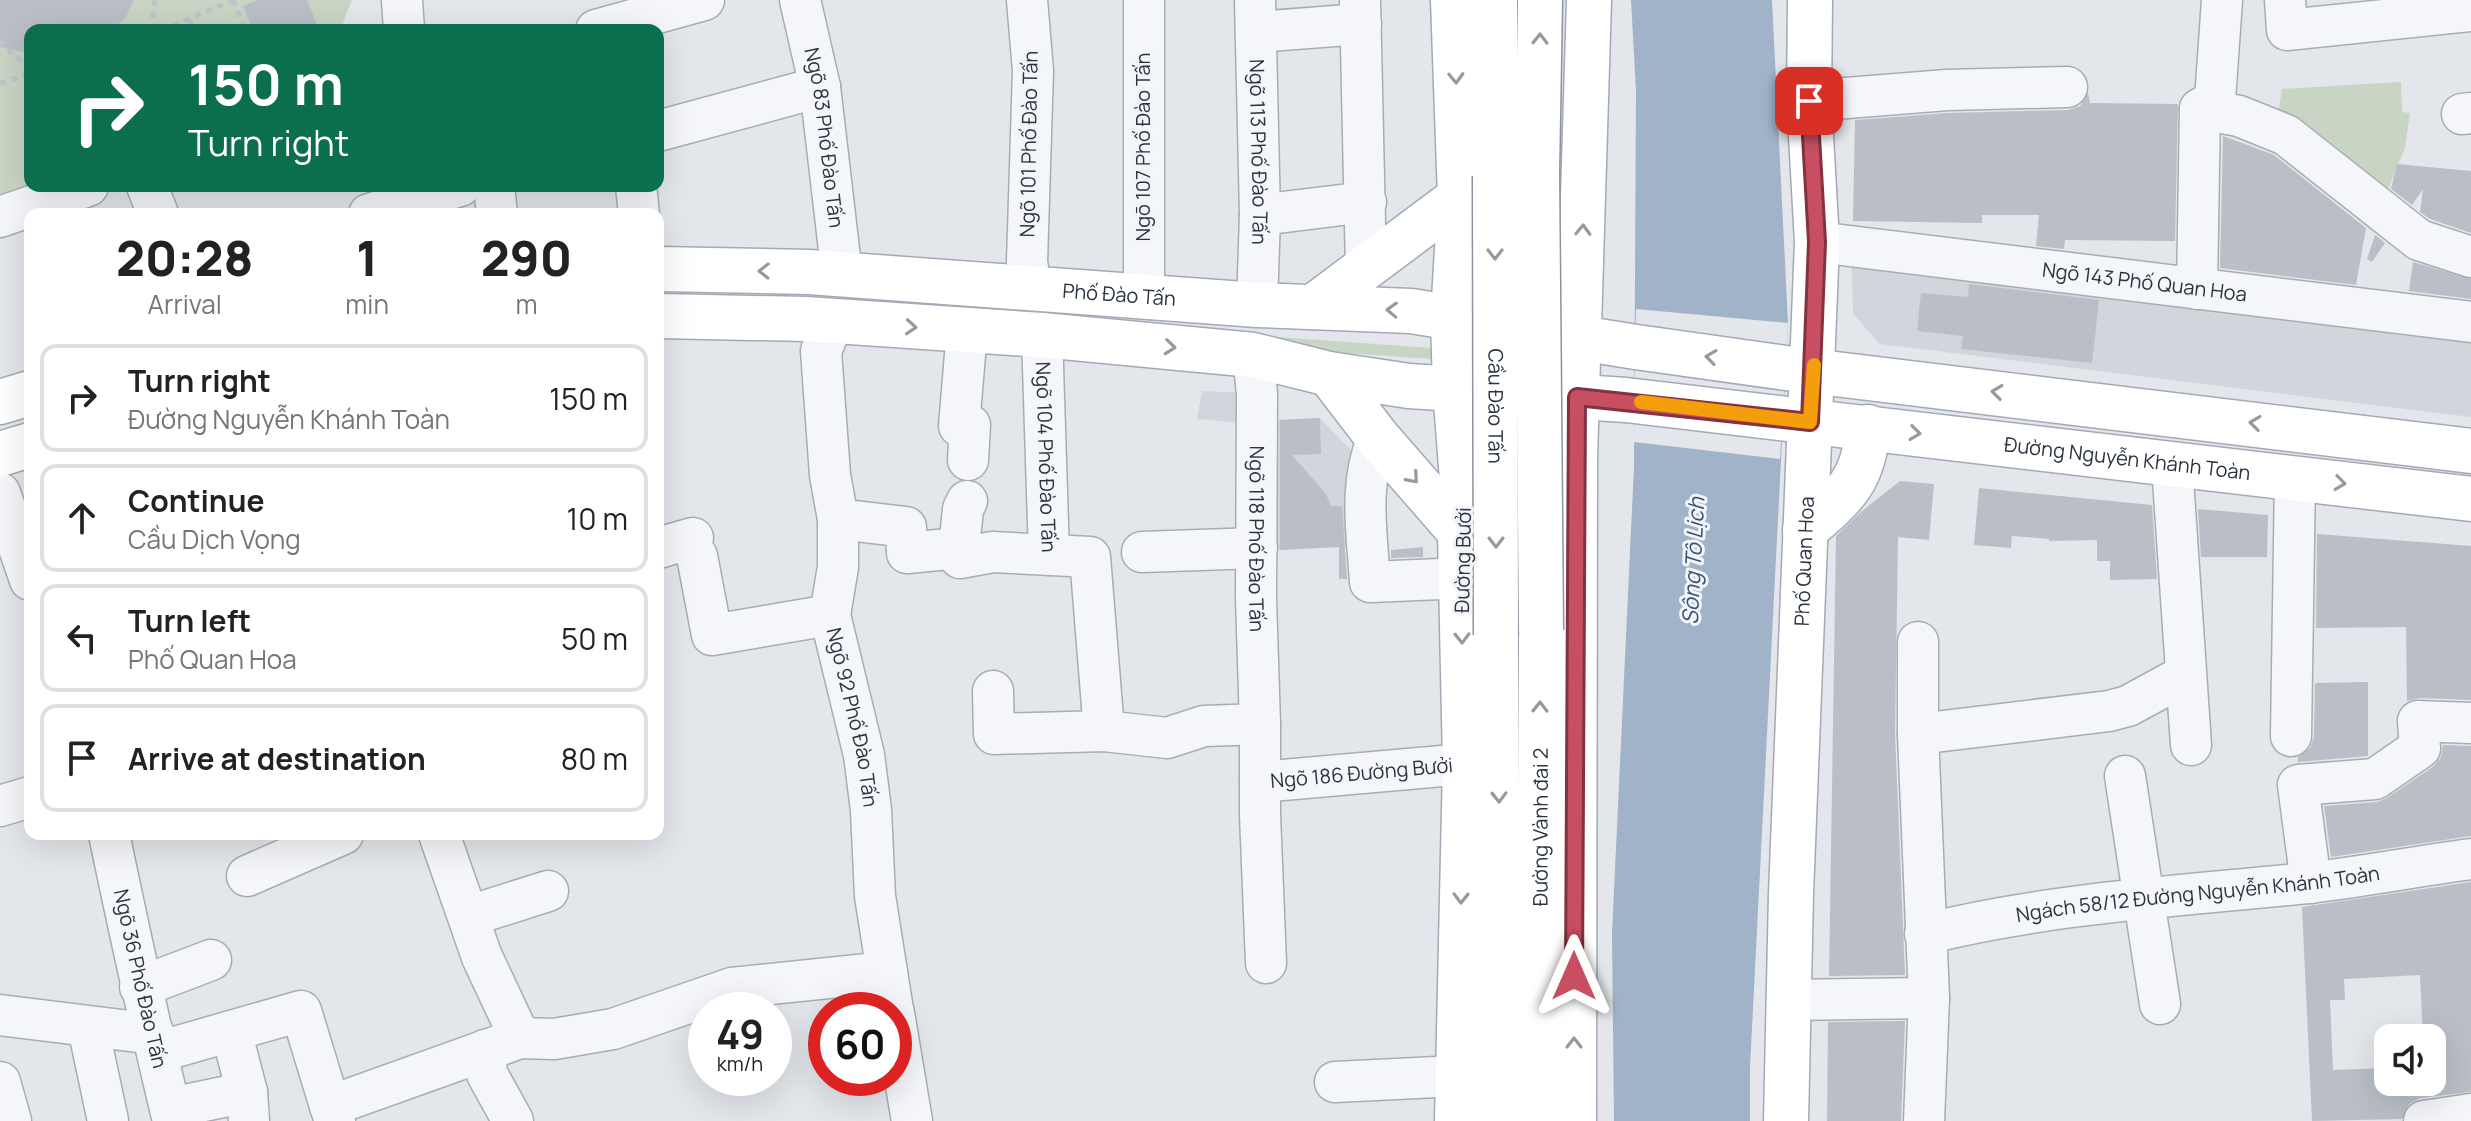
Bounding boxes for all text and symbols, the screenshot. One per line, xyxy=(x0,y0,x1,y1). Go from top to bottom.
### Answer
one-way arrow xyxy=(1531,32,1548,45)
text: 150 m xyxy=(188,45,344,122)
street label: Ngõ 83 Phố Đào Tấn xyxy=(798,45,850,229)
street label: Ngõ 101 Phố Đào Tấn xyxy=(1013,50,1044,238)
street label: Ngõ 107 Phố Đào Tấn xyxy=(1129,53,1156,241)
icon: right xyxy=(56,56,160,160)
street label: Ngõ 113 Phố Đào Tấn xyxy=(1243,59,1274,245)
pin xyxy=(1775,67,1843,135)
one-way arrow xyxy=(1448,72,1465,85)
icon: arrive xyxy=(1787,79,1831,123)
text: Turn right xyxy=(188,118,349,167)
one-way arrow xyxy=(1575,223,1592,236)
text: 20:28 xyxy=(116,225,253,290)
text: 1 xyxy=(356,225,378,290)
text: 290 xyxy=(481,225,572,290)
one-way arrow xyxy=(1486,248,1504,261)
street label: Ngõ 143 Phố Quan Hoa xyxy=(2041,256,2248,307)
one-way arrow xyxy=(757,262,770,280)
street label: Phố Đào Tấn xyxy=(1062,277,1177,312)
text: Arrival xyxy=(148,286,222,322)
text: min xyxy=(345,286,389,322)
text: m xyxy=(515,286,537,322)
one-way arrow xyxy=(1385,301,1398,318)
one-way arrow xyxy=(905,318,918,335)
one-way arrow xyxy=(1164,339,1177,356)
street label: Cầu Đào Tấn xyxy=(1482,348,1510,464)
one-way arrow xyxy=(1704,349,1717,366)
text: Turn right xyxy=(128,360,271,401)
street label: Ngõ 104 Phố Đào Tấn xyxy=(1030,361,1063,553)
icon: right xyxy=(60,376,104,420)
text: 150 m xyxy=(549,378,628,419)
one-way arrow xyxy=(1990,384,2003,401)
text: Đường Nguyễn Khánh Toàn xyxy=(128,401,450,437)
one-way arrow xyxy=(2248,415,2262,432)
one-way arrow xyxy=(1909,425,1922,442)
street label: Đường Nguyễn Khánh Toàn xyxy=(2003,430,2252,486)
street label: Ngõ 118 Phố Đào Tấn xyxy=(1243,446,1271,632)
one-way arrow xyxy=(1403,469,1418,484)
one-way arrow xyxy=(2334,475,2347,492)
text: Continue xyxy=(128,480,264,521)
icon: ahead xyxy=(60,496,104,540)
water label: Sông Tô Lịch xyxy=(1675,496,1711,625)
street label: Phố Quan Hoa xyxy=(1788,496,1820,627)
text: 10 m xyxy=(567,498,628,539)
street label: Đường Bưởi xyxy=(1448,507,1477,613)
text: Cầu Dịch Vọng xyxy=(128,521,301,557)
one-way arrow xyxy=(1487,536,1505,549)
text: Turn left xyxy=(128,600,251,641)
icon: left xyxy=(60,616,104,660)
text: 50 m xyxy=(561,618,628,659)
street label: Ngõ 92 Phố Đào Tấn xyxy=(821,625,884,808)
one-way arrow xyxy=(1454,632,1471,645)
text: Phố Quan Hoa xyxy=(128,641,297,677)
one-way arrow xyxy=(1531,700,1549,713)
icon: arrive xyxy=(60,736,104,780)
text: Arrive at destination xyxy=(128,738,426,779)
text: 80 m xyxy=(561,738,628,779)
street label: Đường Vành đai 2 xyxy=(1526,748,1554,906)
street label: Ngõ 186 Đường Bưởi xyxy=(1269,751,1454,794)
one-way arrow xyxy=(1490,791,1507,804)
street label: Ngách 58/12 Đường Nguyễn Khánh Toàn xyxy=(2014,859,2381,928)
street label: Ngõ 36 Phố Đào Tấn xyxy=(108,887,174,1071)
one-way arrow xyxy=(1453,892,1470,905)
position arrow xyxy=(1532,934,1616,1018)
speed limit sign: 60 xyxy=(808,992,912,1096)
text: 49 xyxy=(716,1006,764,1061)
map controls xyxy=(2374,1024,2446,1096)
button: sound xyxy=(2374,1024,2446,1096)
one-way arrow xyxy=(1565,1036,1583,1049)
text: km/h xyxy=(717,1050,763,1077)

